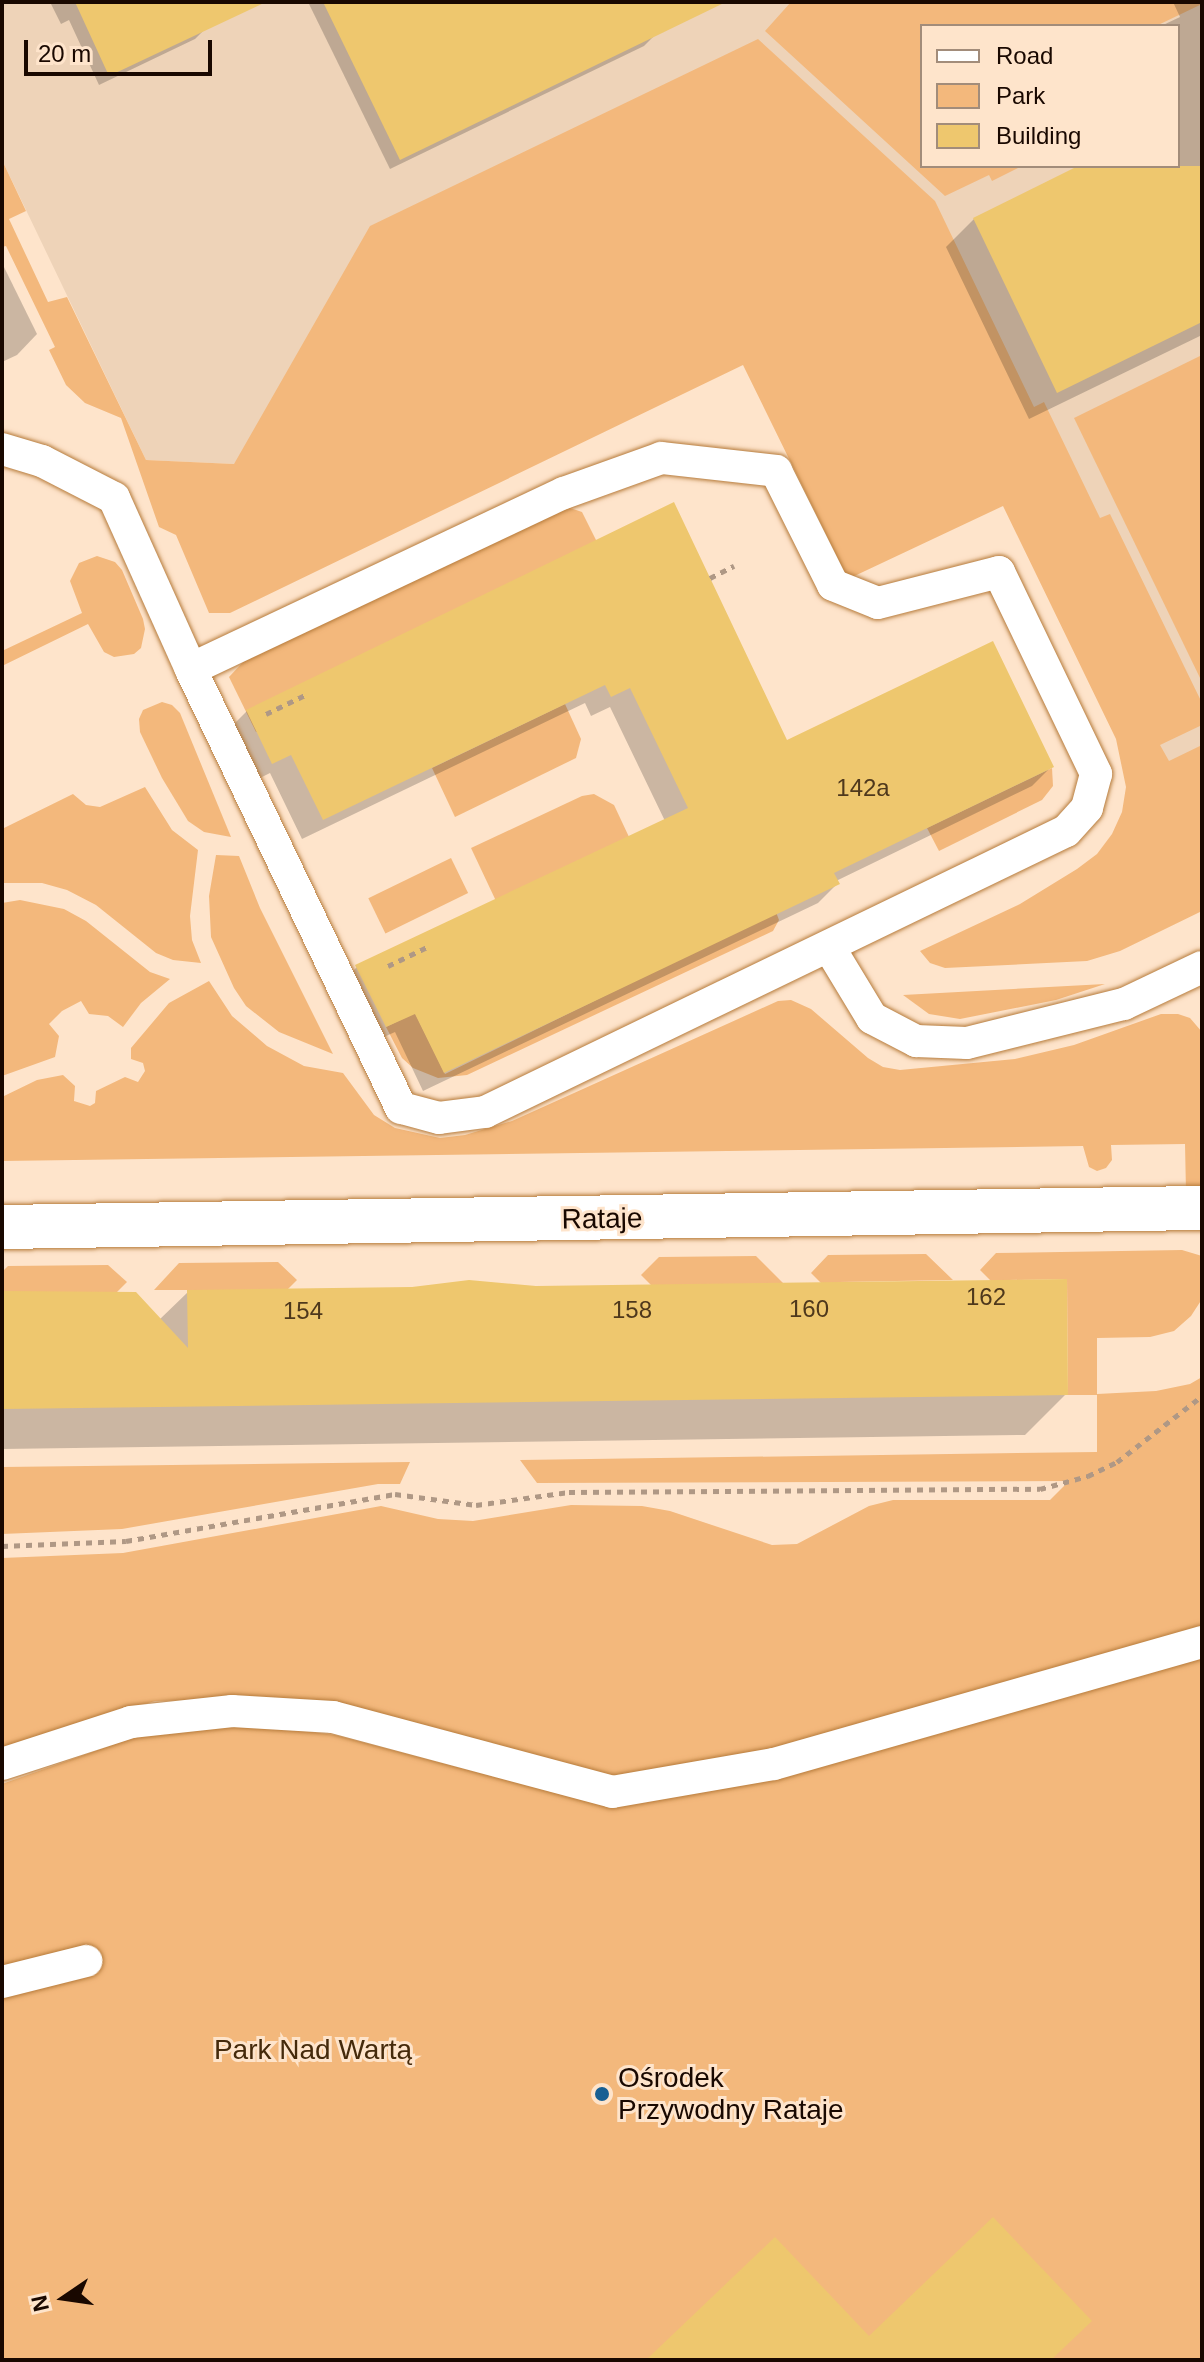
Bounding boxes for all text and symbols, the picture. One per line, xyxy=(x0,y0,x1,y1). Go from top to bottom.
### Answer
scale bar xyxy=(28,24,216,74)
legend xyxy=(920,24,1180,168)
text: 20 m xyxy=(38,40,91,67)
text: Road xyxy=(996,42,1053,69)
text: Park xyxy=(996,82,1045,109)
text: Building xyxy=(996,122,1081,149)
house number: 142a xyxy=(836,774,890,802)
street label: Rataje xyxy=(561,1201,643,1237)
house number: 162 xyxy=(966,1283,1006,1311)
house number: 160 xyxy=(789,1295,829,1323)
house number: 158 xyxy=(612,1296,652,1324)
house number: 154 xyxy=(283,1297,323,1325)
park label: Park Nad Wartą xyxy=(214,2033,412,2067)
place label: Ośrodek Przywodny Rataje xyxy=(618,2061,844,2127)
marker: Ośrodek Przywodny Rataje xyxy=(593,2085,611,2103)
north arrow xyxy=(24,2258,104,2338)
text: N xyxy=(26,2293,54,2314)

